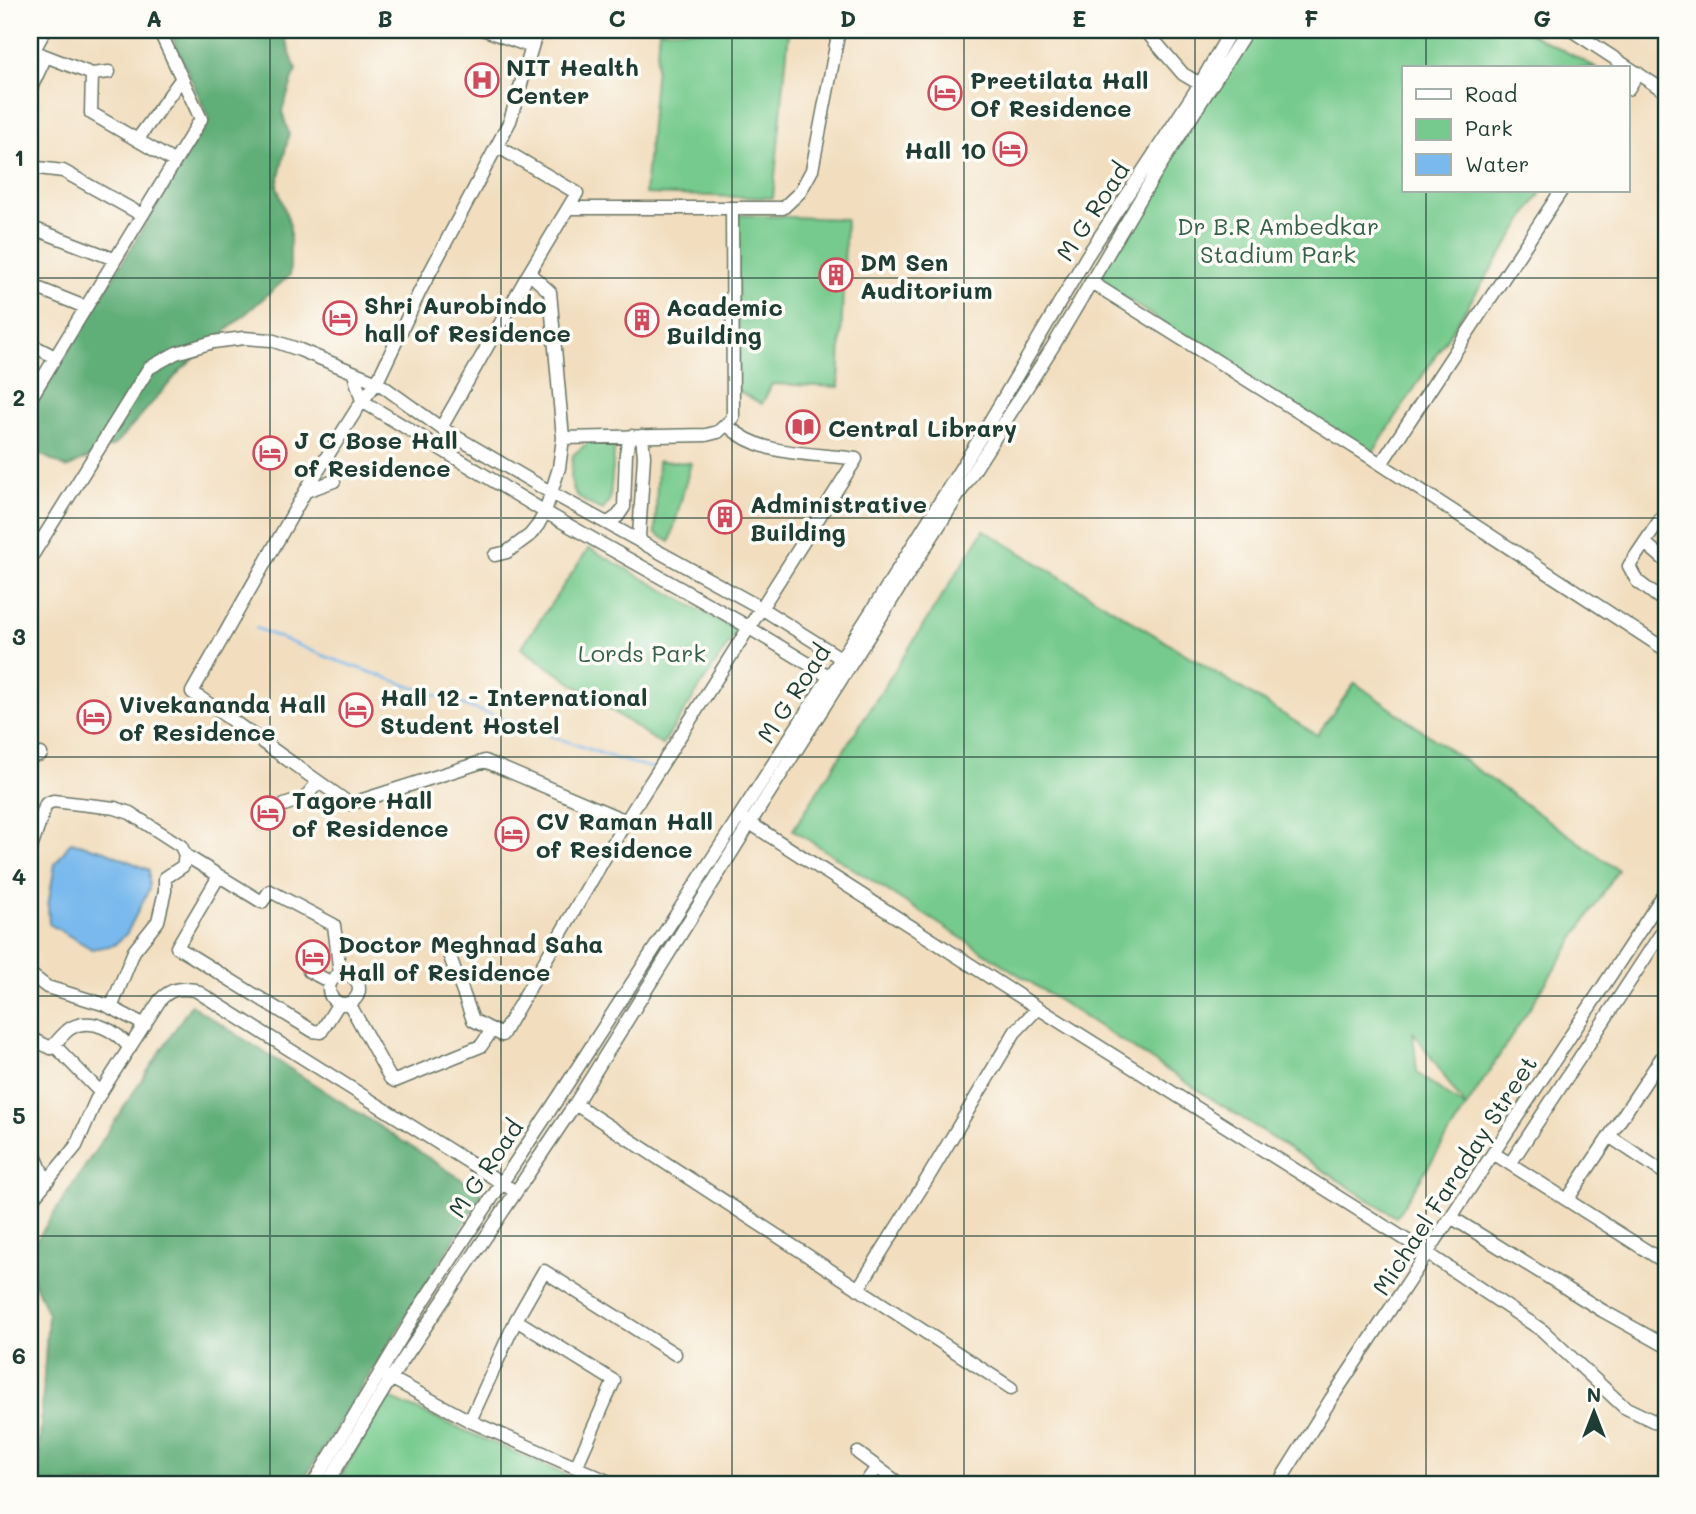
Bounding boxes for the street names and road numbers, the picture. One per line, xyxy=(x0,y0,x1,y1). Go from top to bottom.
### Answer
street label: M G Road xyxy=(1048,156,1136,266)
street label: M G Road xyxy=(749,638,837,748)
street label: Michael Faraday Street xyxy=(1365,1049,1543,1301)
street label: M G Road xyxy=(441,1113,529,1223)

